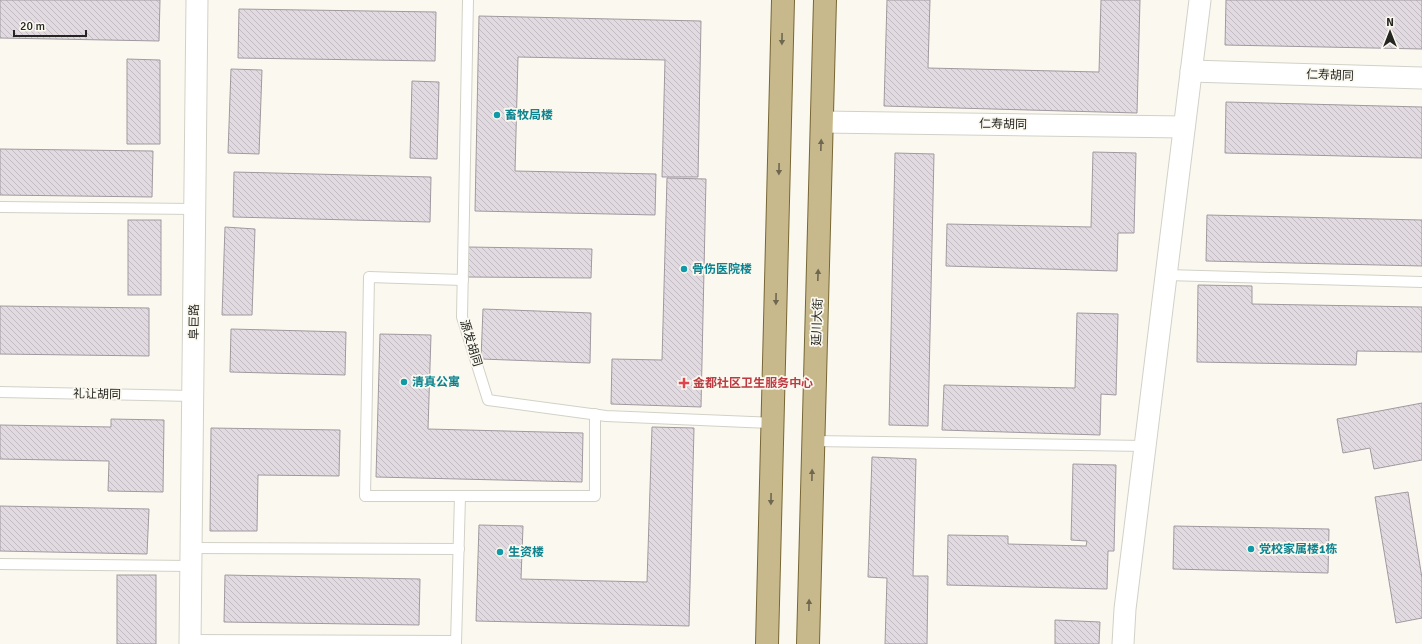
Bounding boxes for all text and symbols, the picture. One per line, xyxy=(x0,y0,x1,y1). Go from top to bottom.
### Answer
scale bar xyxy=(14,12,86,38)
north arrow xyxy=(1370,12,1410,52)
text: N xyxy=(1386,16,1394,29)
text: 20 m xyxy=(20,19,45,34)
one-way arrow xyxy=(779,33,785,46)
street label: 仁寿胡同 xyxy=(1306,67,1354,84)
place label: 畜牧局楼 xyxy=(505,108,553,123)
marker: 畜牧局楼 xyxy=(492,110,502,120)
street label: 仁寿胡同 xyxy=(979,117,1027,132)
one-way arrow xyxy=(818,138,824,151)
one-way arrow xyxy=(776,163,782,176)
place label: 骨伤医院楼 xyxy=(692,262,752,277)
marker: 骨伤医院楼 xyxy=(679,264,689,274)
one-way arrow xyxy=(815,268,821,281)
one-way arrow xyxy=(773,293,779,306)
street label: 延川大街 xyxy=(809,298,826,346)
street label: 阜巨路 xyxy=(187,304,202,340)
street label: 源发胡同 xyxy=(456,318,485,368)
place label: 清真公寓 xyxy=(412,375,460,390)
place label: 金都社区卫生服务中心 xyxy=(693,376,813,391)
marker: 清真公寓 xyxy=(399,377,409,387)
marker: 金都社区卫生服务中心 xyxy=(678,377,690,389)
street label: 礼让胡同 xyxy=(73,387,121,402)
one-way arrow xyxy=(809,469,816,481)
one-way arrow xyxy=(768,493,774,506)
place label: 党校家属楼1栋 xyxy=(1259,542,1337,557)
marker: 党校家属楼1栋 xyxy=(1246,544,1256,554)
place label: 生资楼 xyxy=(508,545,544,560)
marker: 生资楼 xyxy=(495,547,505,557)
one-way arrow xyxy=(806,598,812,611)

